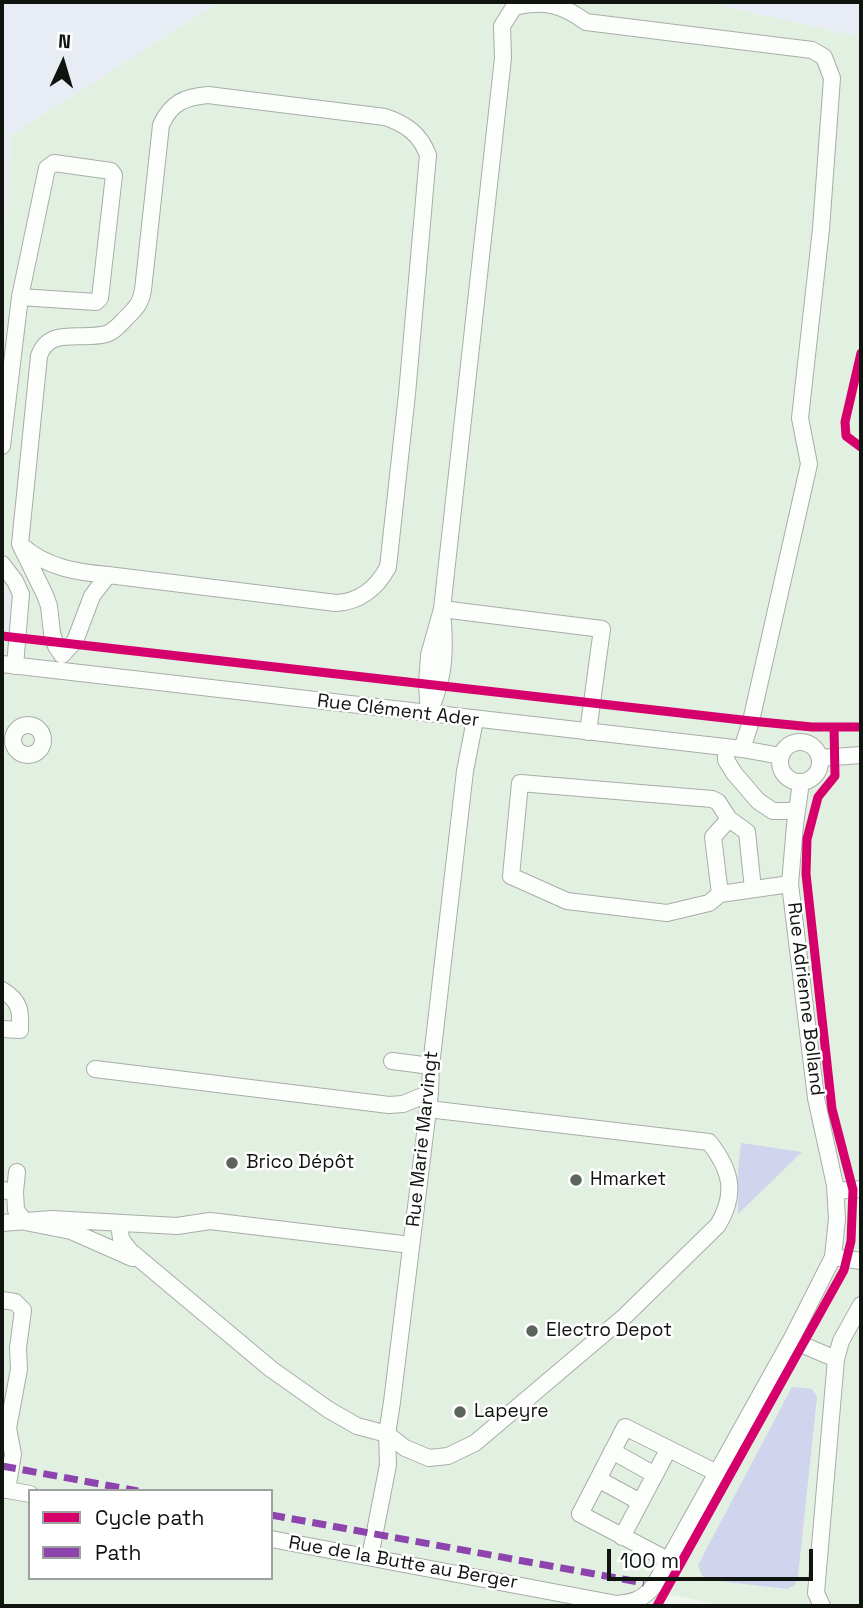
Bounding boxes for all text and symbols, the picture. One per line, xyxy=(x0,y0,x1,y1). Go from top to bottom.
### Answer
north arrow xyxy=(28,28,98,98)
text: N xyxy=(57,29,72,54)
street label: Rue Clément Ader xyxy=(316,690,480,732)
street label: Rue Adrienne Bolland xyxy=(782,901,828,1097)
street label: Rue Marie Marvingt xyxy=(402,1050,444,1228)
place label: Brico Dépôt xyxy=(246,1152,355,1174)
marker: Brico Dépôt xyxy=(224,1155,240,1171)
place label: Hmarket xyxy=(590,1169,666,1191)
marker: Hmarket xyxy=(568,1172,584,1188)
place label: Electro Depot xyxy=(546,1320,672,1342)
marker: Electro Depot xyxy=(524,1323,540,1339)
place label: Lapeyre xyxy=(474,1401,548,1423)
marker: Lapeyre xyxy=(452,1404,468,1420)
legend xyxy=(28,1489,273,1580)
text: Cycle path xyxy=(95,1504,204,1531)
street label: Rue de la Butte au Berger xyxy=(287,1532,519,1594)
scale bar xyxy=(611,1534,818,1578)
text: Path xyxy=(95,1539,141,1566)
text: 100 m xyxy=(620,1547,679,1574)

